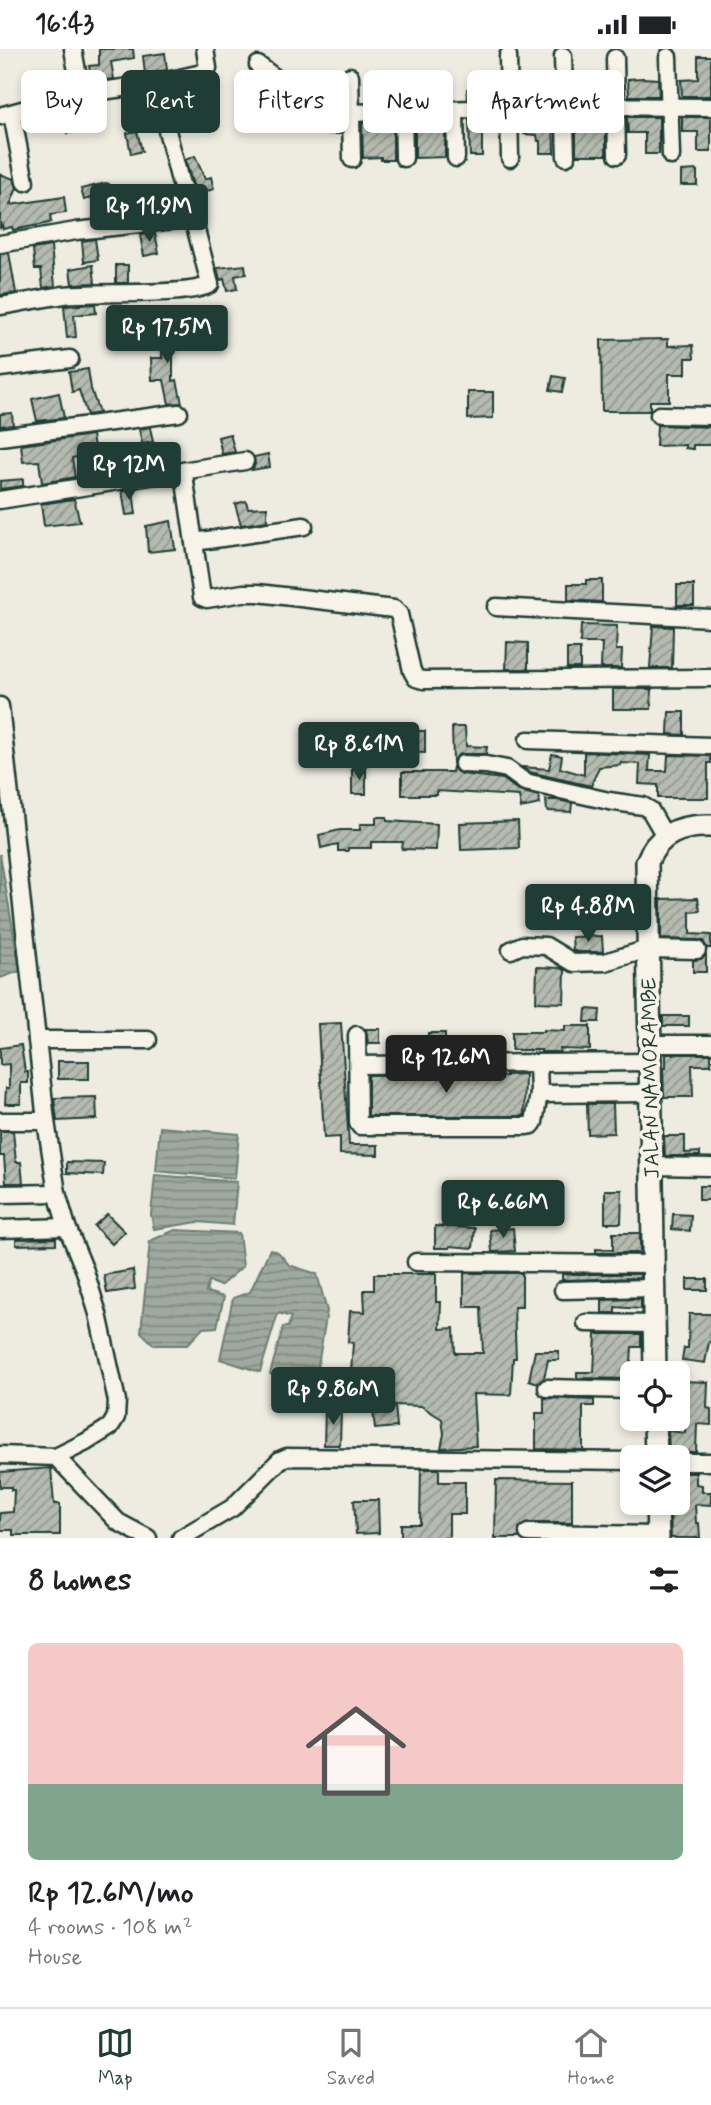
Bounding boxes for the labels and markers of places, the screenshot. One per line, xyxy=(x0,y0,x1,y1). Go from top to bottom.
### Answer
pin: Rp 11.9M xyxy=(77,185,221,244)
pin: Rp 17.5M xyxy=(95,305,239,365)
pin: Rp 12M xyxy=(72,442,186,502)
pin: Rp 8.61M xyxy=(287,723,431,782)
pin: Rp 4.88M xyxy=(516,885,660,944)
pin: Rp 12.6M xyxy=(374,1035,518,1095)
pin: Rp 6.66M xyxy=(431,1181,575,1240)
pin: Rp 9.86M xyxy=(261,1367,405,1427)

